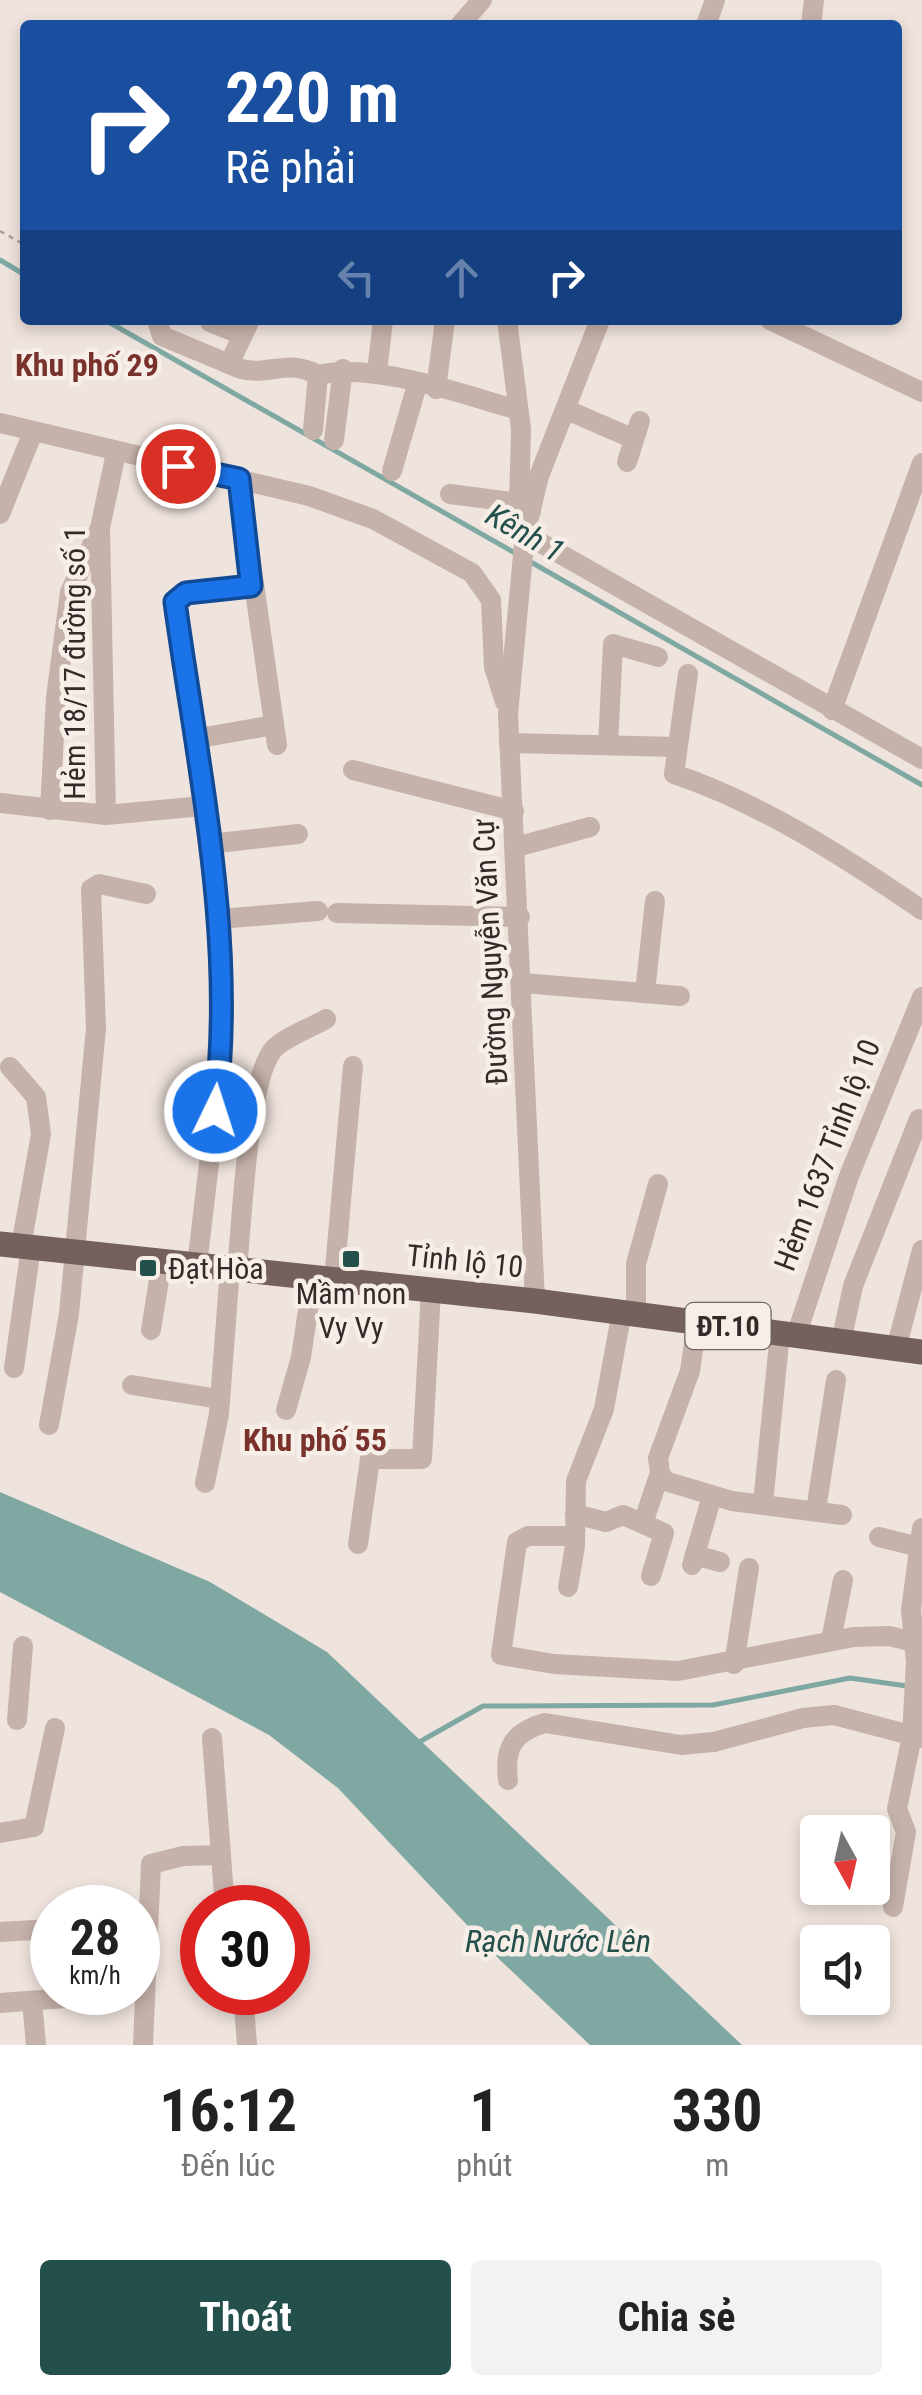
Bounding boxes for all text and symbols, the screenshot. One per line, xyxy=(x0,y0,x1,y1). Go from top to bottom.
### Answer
text: 220 m xyxy=(225,57,399,139)
icon: right xyxy=(60,60,190,190)
text: Rẽ phải xyxy=(225,141,356,194)
icon: left xyxy=(329,250,384,305)
icon: ahead xyxy=(434,250,489,305)
icon: right xyxy=(539,250,594,305)
district label: Khu phố 29 xyxy=(15,346,159,384)
pin xyxy=(136,424,221,509)
icon: arrive xyxy=(151,439,206,494)
water label: Kênh 1 xyxy=(479,496,571,570)
street label: Hẻm 18/17 đường số 1 xyxy=(57,526,92,800)
street label: Đường Nguyễn Văn Cự xyxy=(466,818,514,1086)
street label: Hẻm 1637 Tỉnh lộ 10 xyxy=(767,1035,887,1275)
position arrow xyxy=(163,1059,267,1163)
street label: Tỉnh lộ 10 xyxy=(405,1237,525,1285)
marker: Mầm non Vy Vy xyxy=(340,1248,362,1270)
place label: Đạt Hòa xyxy=(168,1251,264,1286)
marker: Đạt Hòa xyxy=(137,1257,159,1279)
place label: Mầm non Vy Vy xyxy=(296,1276,406,1345)
road number: ĐT.10 xyxy=(686,1303,770,1349)
district label: Khu phố 55 xyxy=(243,1421,387,1459)
north arrow xyxy=(800,1815,890,1905)
map controls xyxy=(800,1815,890,2015)
speed limit sign: 30 xyxy=(180,1885,310,2015)
text: 28 xyxy=(70,1909,120,1967)
water label: Rạch Nước Lên xyxy=(465,1922,651,1960)
button: sound xyxy=(800,1925,890,2015)
text: km/h xyxy=(69,1961,121,1990)
text: 16:12 xyxy=(159,2075,297,2146)
text: 1 xyxy=(469,2075,500,2146)
text: 330 xyxy=(672,2075,763,2146)
text: Đến lúc xyxy=(181,2146,275,2184)
text: phút xyxy=(456,2146,512,2184)
text: m xyxy=(705,2146,729,2184)
button: Thoát xyxy=(40,2260,451,2375)
button: Chia sẻ xyxy=(471,2260,882,2375)

